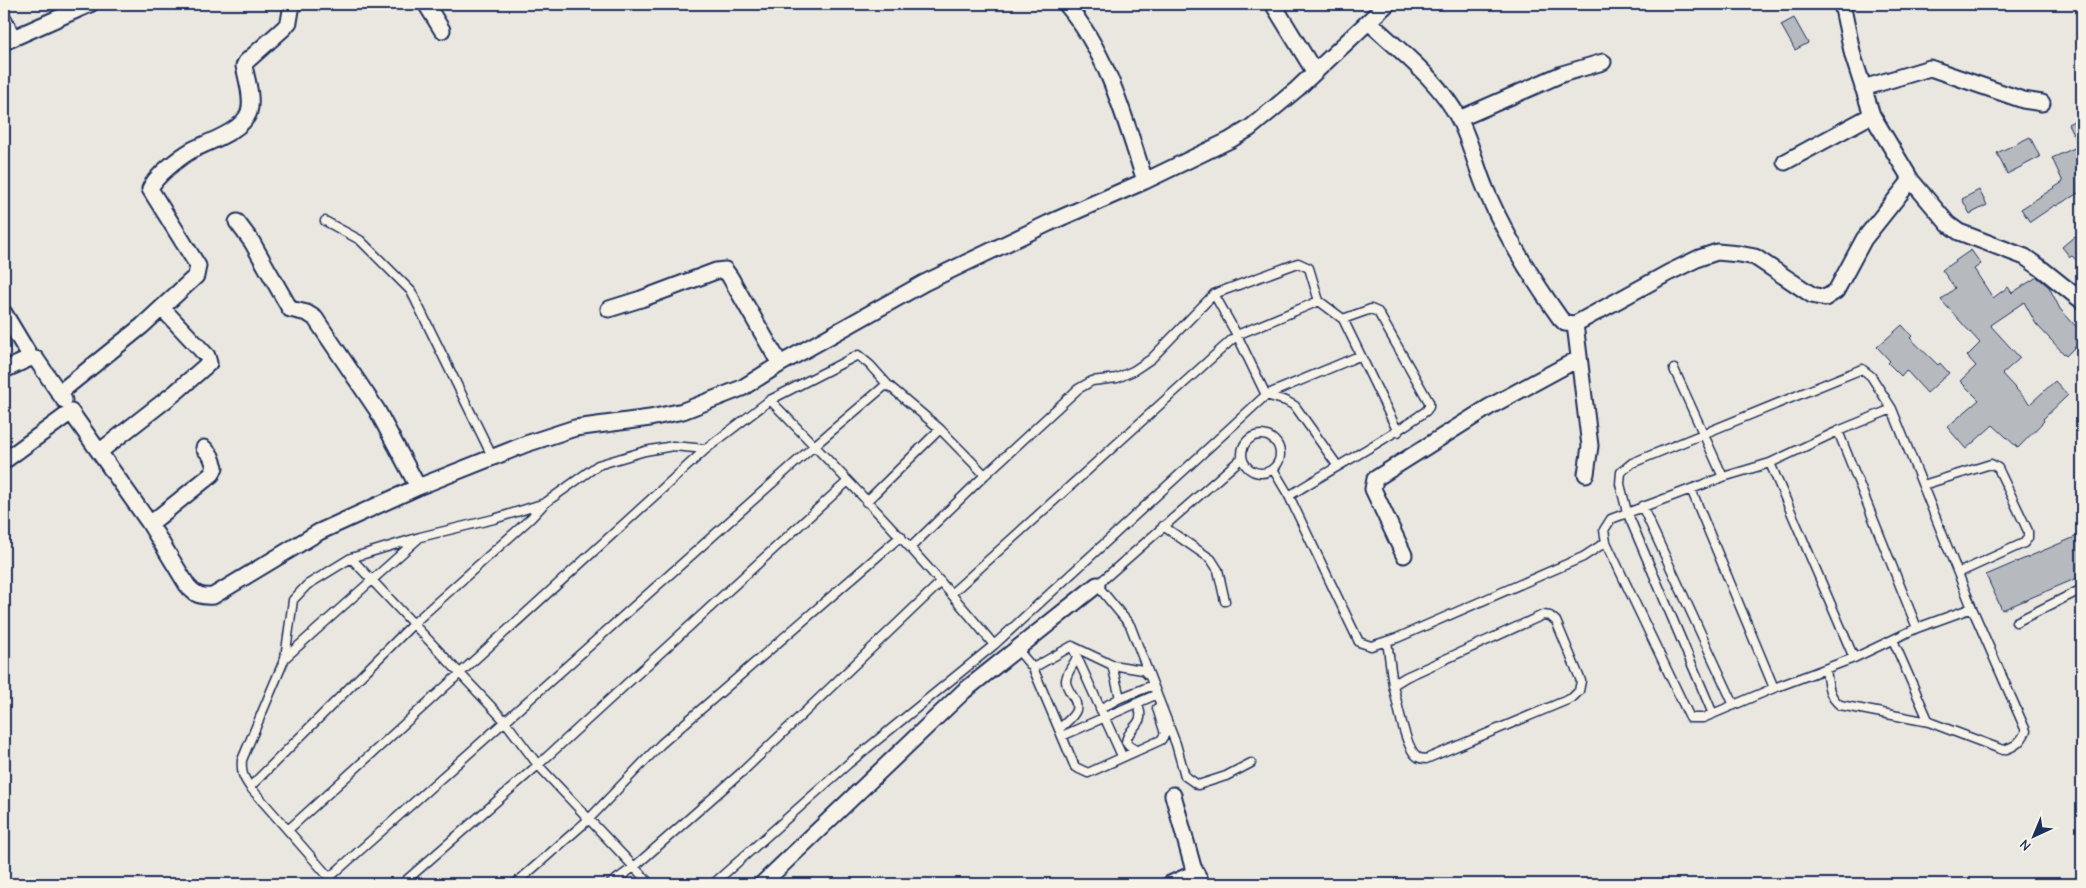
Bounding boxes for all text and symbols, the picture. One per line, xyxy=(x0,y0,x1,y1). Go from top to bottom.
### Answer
north arrow xyxy=(2008,810,2058,860)
text: N xyxy=(2016,836,2035,854)

